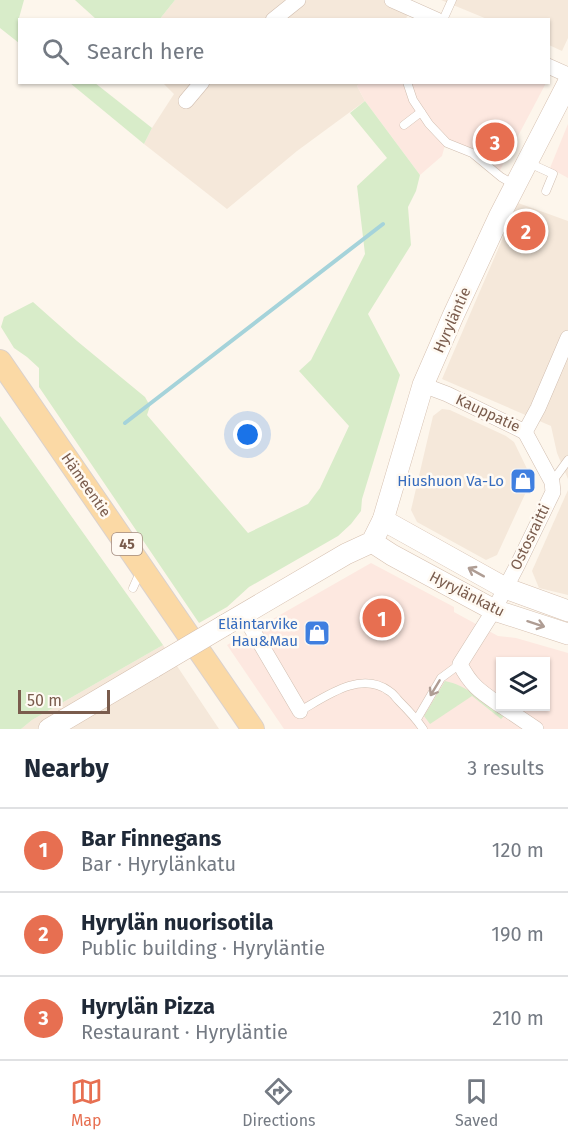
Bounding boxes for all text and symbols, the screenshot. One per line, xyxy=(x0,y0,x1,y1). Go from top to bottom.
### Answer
search box xyxy=(18,18,550,84)
icon: search xyxy=(39,35,72,68)
text: Search here xyxy=(87,38,205,65)
pin: 3 xyxy=(476,120,514,164)
pin: 2 xyxy=(506,208,546,254)
street label: Hyryläntie xyxy=(430,284,474,356)
street label: Kauppatie xyxy=(453,390,523,436)
your location xyxy=(233,420,262,449)
street label: Hämeentie xyxy=(57,449,115,521)
shop icon: Hiushuon Va-Lo xyxy=(508,466,538,496)
place label: Hiushuon Va-Lo xyxy=(397,472,504,490)
street label: Ostosraitti xyxy=(506,501,554,573)
road number: 45 xyxy=(112,533,142,555)
one-way arrow xyxy=(467,566,485,577)
street label: Hyrylänkatu xyxy=(426,567,508,621)
pin: 1 xyxy=(362,596,401,640)
place label: Eläintarvike Hau&Mau xyxy=(218,615,298,650)
shop icon: Eläintarvike Hau&Mau xyxy=(302,618,332,648)
one-way arrow xyxy=(526,620,545,631)
map controls xyxy=(496,657,550,711)
button: layers xyxy=(496,657,550,711)
one-way arrow xyxy=(428,679,440,696)
scale bar xyxy=(18,687,110,714)
text: 50 m xyxy=(27,691,62,710)
text: Nearby xyxy=(24,753,109,784)
text: 3 results xyxy=(467,756,544,780)
text: Bar Finnegans xyxy=(81,825,221,852)
text: 1 xyxy=(39,838,48,862)
text: 120 m xyxy=(492,838,544,862)
text: Bar · Hyrylänkatu xyxy=(81,852,236,876)
text: Hyrylän nuorisotila xyxy=(81,909,273,936)
text: 2 xyxy=(38,922,49,946)
text: 190 m xyxy=(491,922,544,946)
text: Public building · Hyryläntie xyxy=(81,936,325,960)
text: Hyrylän Pizza xyxy=(81,993,215,1020)
text: 3 xyxy=(38,1006,49,1030)
text: 210 m xyxy=(492,1006,544,1030)
text: Restaurant · Hyryläntie xyxy=(81,1020,288,1044)
tab: Map xyxy=(70,1075,103,1130)
tab: Directions xyxy=(242,1075,316,1130)
tab: Saved xyxy=(455,1075,498,1130)

